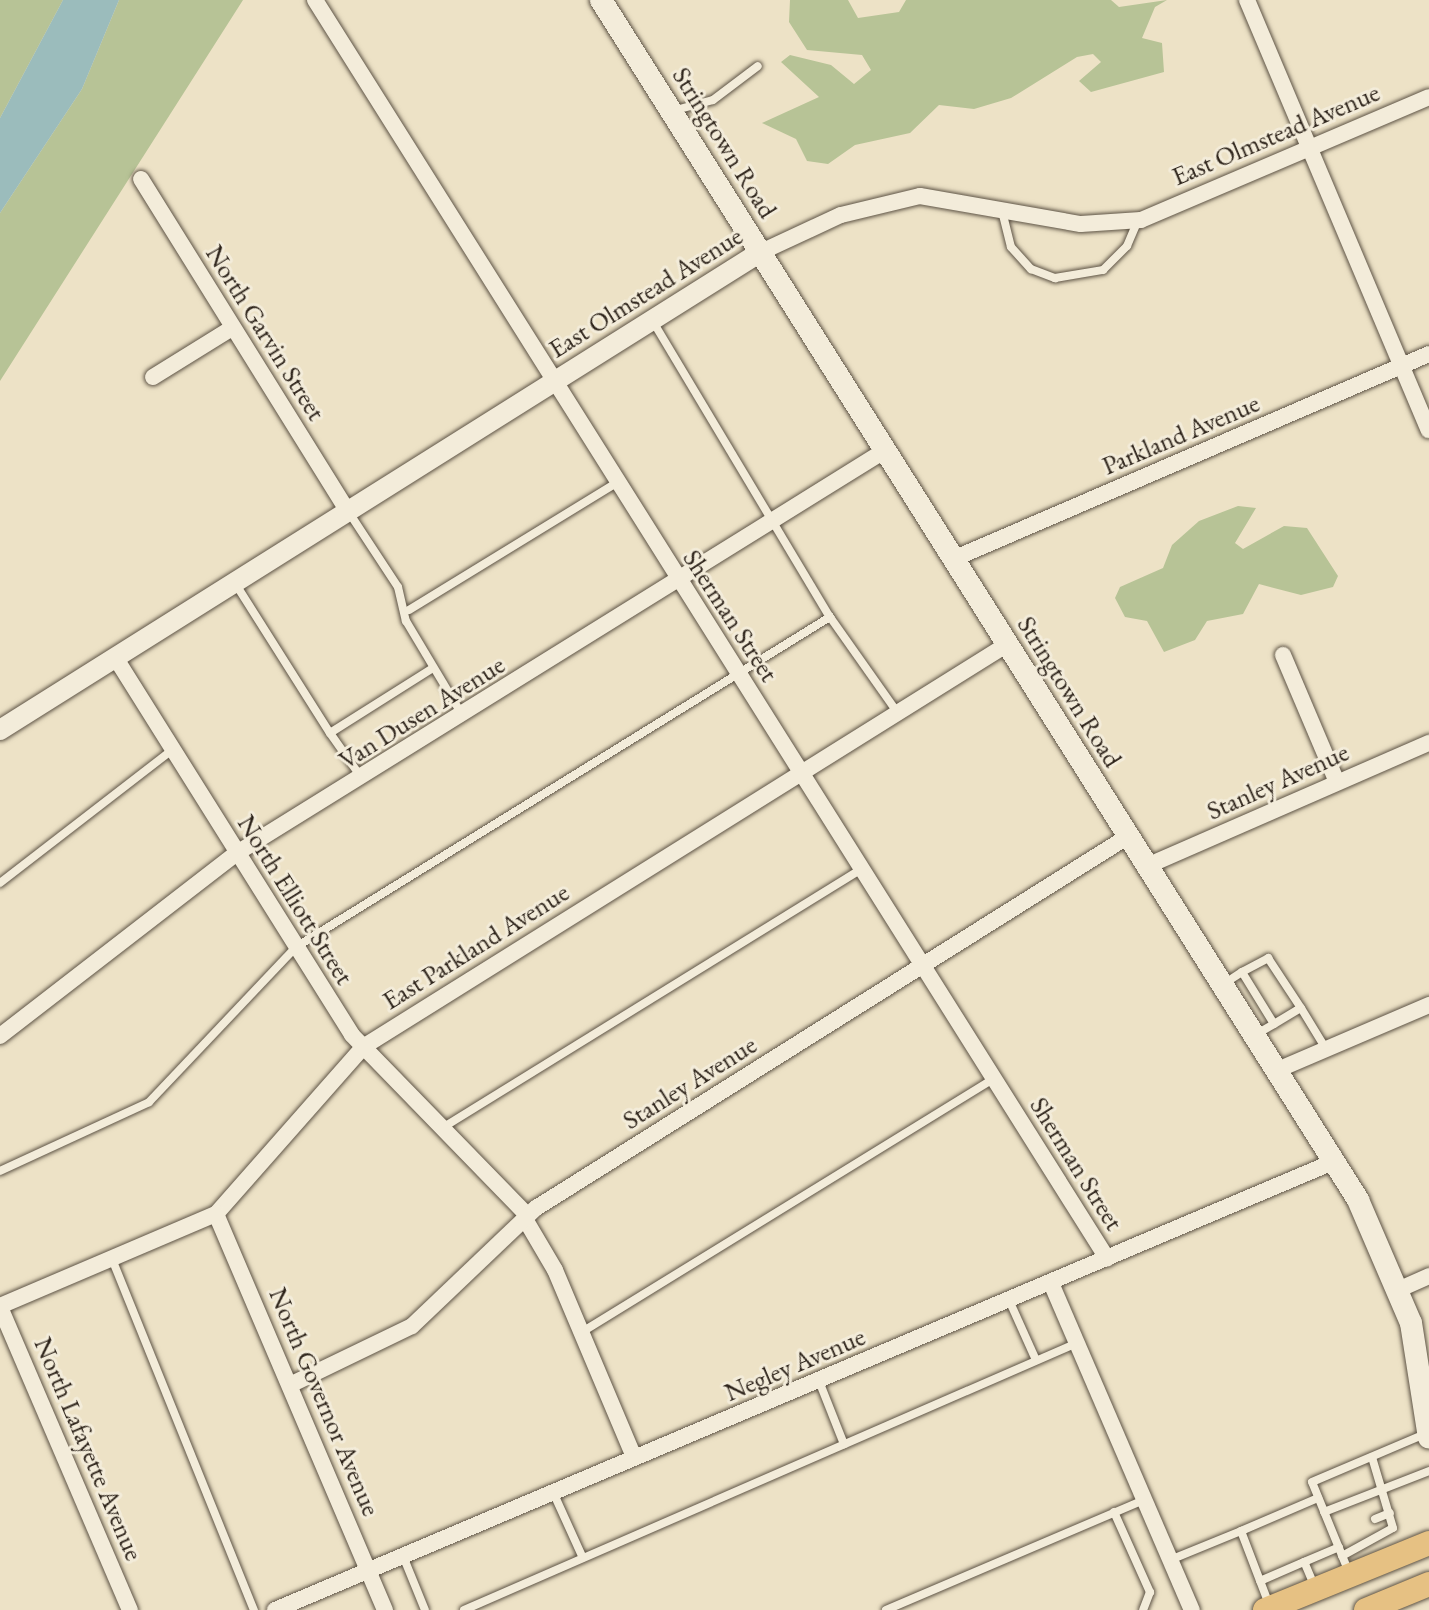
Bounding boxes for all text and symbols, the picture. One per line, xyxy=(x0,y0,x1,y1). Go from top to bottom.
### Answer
street label: Stringtown Road xyxy=(665,62,783,224)
street label: East Olmstead Avenue xyxy=(1167,77,1385,193)
street label: East Olmstead Avenue xyxy=(543,221,749,365)
street label: North Garvin Street xyxy=(199,240,331,426)
street label: Parkland Avenue xyxy=(1098,388,1264,482)
street label: Sherman Street xyxy=(676,544,784,688)
street label: Stringtown Road xyxy=(1010,611,1128,773)
street label: Van Dusen Avenue xyxy=(333,650,511,776)
street label: Stanley Avenue xyxy=(1202,737,1354,827)
street label: North Elliott Street xyxy=(230,810,360,990)
street label: East Parkland Avenue xyxy=(377,877,575,1017)
street label: Stanley Avenue xyxy=(617,1030,763,1136)
street label: Sherman Street xyxy=(1023,1092,1129,1236)
street label: North Governor Avenue xyxy=(262,1283,386,1521)
street label: Negley Avenue xyxy=(720,1321,870,1409)
street label: North Lafayette Avenue xyxy=(27,1333,149,1565)

